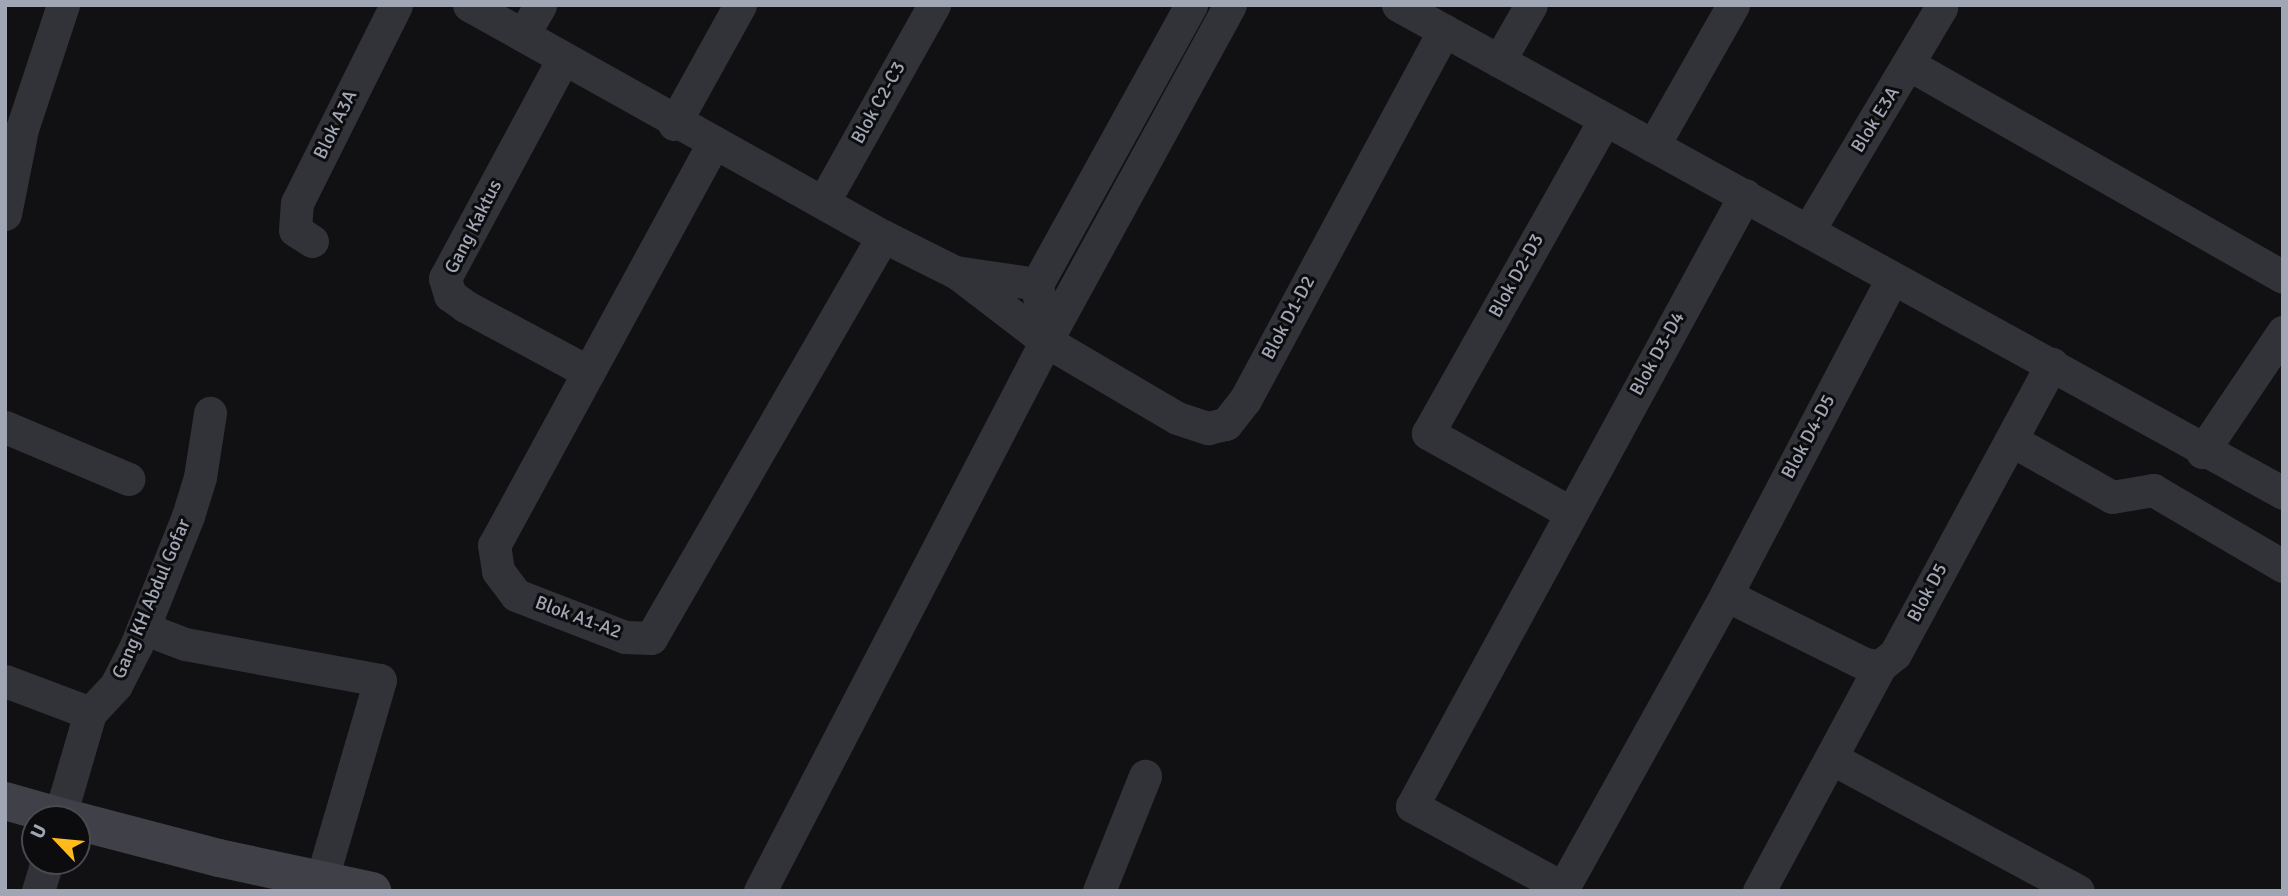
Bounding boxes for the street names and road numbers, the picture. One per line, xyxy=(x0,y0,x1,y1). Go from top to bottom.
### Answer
street label: Blok C2-C3 xyxy=(847,58,911,148)
street label: Blok E3A xyxy=(1847,83,1905,157)
street label: Blok A3A xyxy=(310,87,362,163)
street label: Gang Kaktus xyxy=(441,176,507,278)
street label: Blok D2-D3 xyxy=(1485,230,1549,322)
street label: Blok D1-D2 xyxy=(1257,272,1321,364)
street label: Blok D3-D4 xyxy=(1626,308,1690,400)
street label: Blok D4-D5 xyxy=(1777,391,1841,483)
street label: Gang KH Abdul Gofar xyxy=(108,516,196,682)
street label: Blok D5 xyxy=(1903,560,1953,626)
street label: Blok A1-A2 xyxy=(532,592,624,644)

